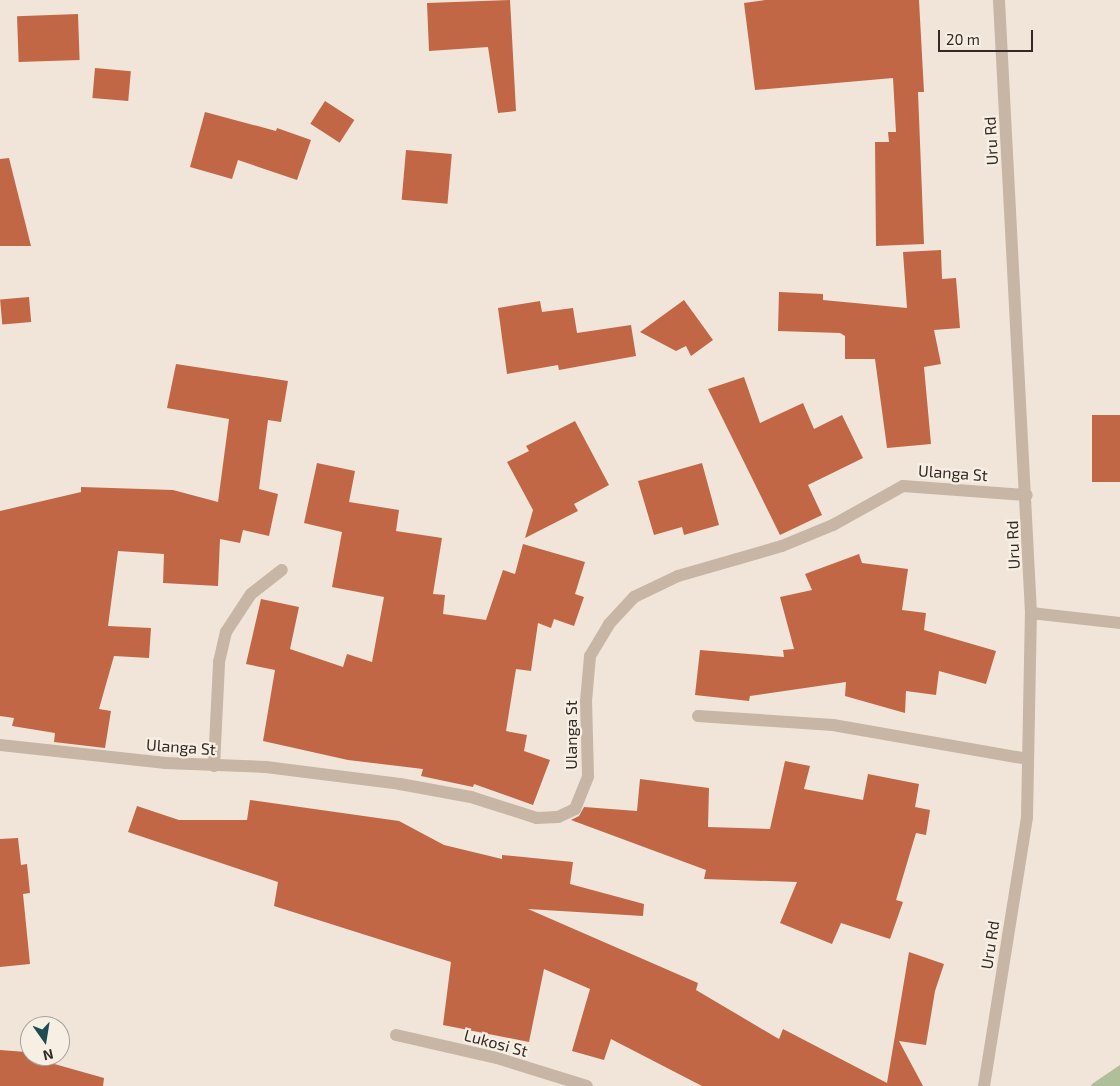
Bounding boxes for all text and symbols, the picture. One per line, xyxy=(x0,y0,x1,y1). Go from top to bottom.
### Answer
scale bar xyxy=(940,20,1035,52)
text: 20 m xyxy=(946,30,980,48)
street label: Uru Rd xyxy=(980,116,1002,166)
street label: Ulanga St xyxy=(918,461,988,485)
street label: Uru Rd xyxy=(1003,520,1023,570)
street label: Ulanga St xyxy=(561,700,581,770)
street label: Ulanga St xyxy=(146,735,216,759)
street label: Uru Rd xyxy=(977,919,1003,971)
north arrow xyxy=(20,1016,70,1066)
street label: Lukosi St xyxy=(462,1025,530,1061)
text: N xyxy=(41,1046,55,1065)

